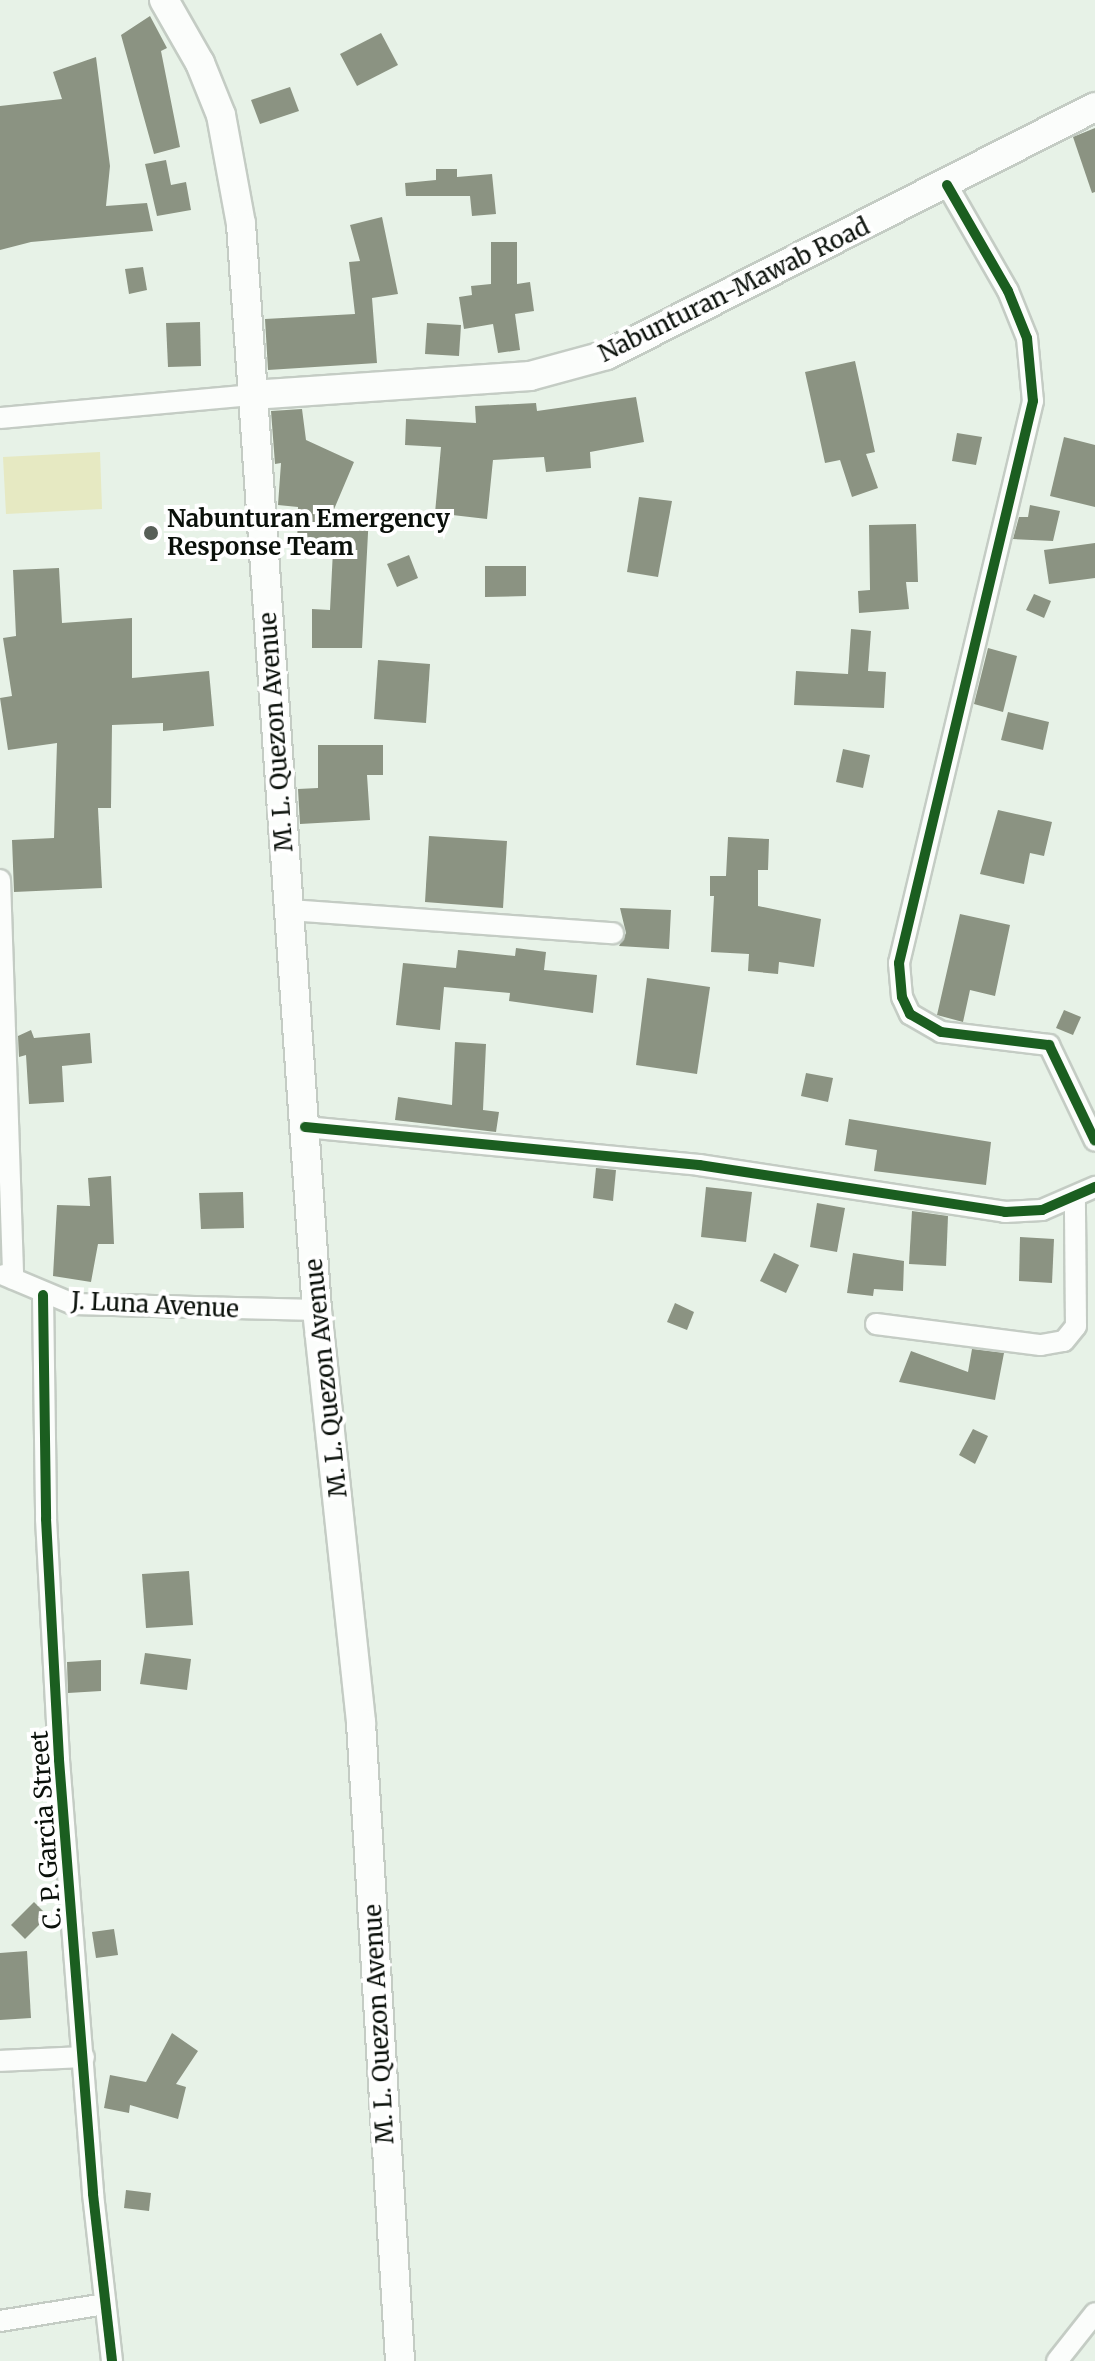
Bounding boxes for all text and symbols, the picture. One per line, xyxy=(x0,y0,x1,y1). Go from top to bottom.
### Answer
street label: Nabunturan-Mawab Road xyxy=(594,212,874,368)
place label: Nabunturan Emergency Response Team xyxy=(167,505,450,561)
marker: Nabunturan Emergency Response Team xyxy=(142,524,160,542)
street label: M. L. Quezon Avenue xyxy=(253,611,299,853)
street label: M. L. Quezon Avenue xyxy=(299,1257,353,1499)
street label: J. Luna Avenue xyxy=(71,1286,239,1324)
street label: C. P. Garcia Street xyxy=(25,1730,67,1930)
street label: M. L. Quezon Avenue xyxy=(358,1903,400,2145)

